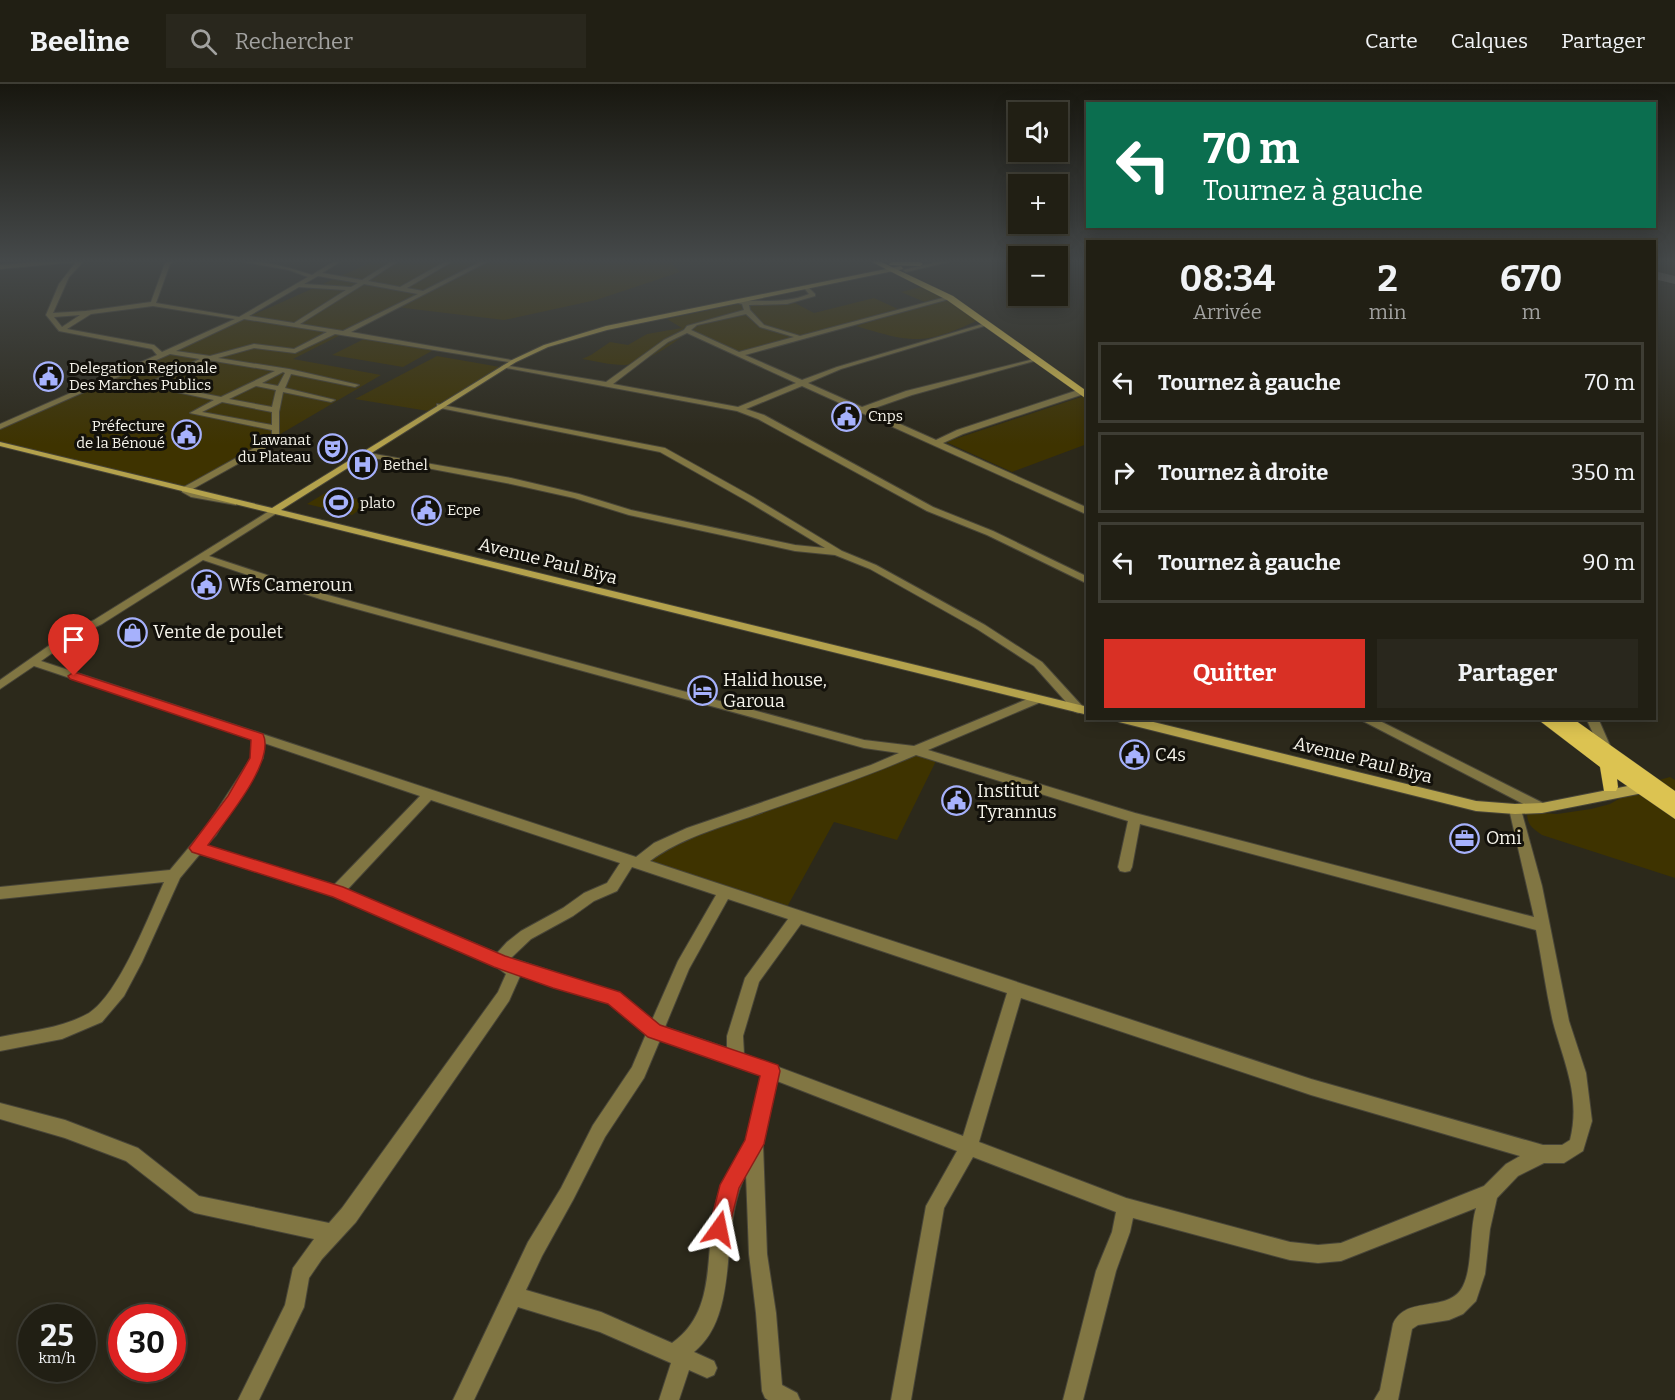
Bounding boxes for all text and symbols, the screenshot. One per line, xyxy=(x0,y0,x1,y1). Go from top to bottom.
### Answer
search box xyxy=(166,14,586,68)
text: Beeline xyxy=(30,25,130,58)
icon: search xyxy=(187,25,220,58)
text: Rechercher xyxy=(235,28,353,55)
text: Carte xyxy=(1365,28,1418,54)
text: Calques xyxy=(1451,28,1528,54)
text: Partager xyxy=(1561,28,1645,54)
map controls xyxy=(1008,102,1068,306)
button: sound xyxy=(1008,102,1068,162)
text: 70 m xyxy=(1203,124,1299,174)
icon: left xyxy=(1104,126,1182,204)
button: + xyxy=(1008,174,1068,234)
text: Tournez à gauche xyxy=(1203,175,1423,207)
button: − xyxy=(1008,246,1068,306)
text: 08:34 xyxy=(1180,257,1275,301)
text: 2 xyxy=(1377,257,1398,301)
text: 670 xyxy=(1500,257,1562,301)
text: Arrivée xyxy=(1193,300,1262,324)
text: min xyxy=(1369,300,1406,324)
text: m xyxy=(1522,300,1541,324)
place label: Delegation Regionale Des Marches Publics xyxy=(69,359,217,394)
public building icon: Delegation Regionale Des Marches Publics xyxy=(32,361,64,393)
icon: left xyxy=(1107,366,1140,399)
text: Tournez à gauche xyxy=(1158,369,1341,396)
text: 70 m xyxy=(1585,369,1635,396)
public building icon: Cnps xyxy=(831,400,863,432)
place label: Cnps xyxy=(868,407,903,425)
place label: Préfecture de la Bénoué xyxy=(76,417,165,452)
public building icon: Préfecture de la Bénoué xyxy=(170,419,202,451)
place label: Lawanat du Plateau xyxy=(238,431,312,466)
theatre icon: Lawanat du Plateau xyxy=(316,433,348,465)
hospital icon: Bethel xyxy=(346,449,378,481)
place label: Bethel xyxy=(383,456,428,474)
icon: right xyxy=(1107,456,1140,489)
text: Tournez à droite xyxy=(1158,459,1328,486)
text: 350 m xyxy=(1571,459,1635,486)
sports icon: plato xyxy=(323,487,355,519)
place label: plato xyxy=(360,494,395,512)
public building icon: Ecpe xyxy=(410,494,442,526)
place label: Ecpe xyxy=(447,501,481,519)
street label: Avenue Paul Biya xyxy=(476,533,620,589)
icon: left xyxy=(1107,546,1140,579)
text: Tournez à gauche xyxy=(1158,549,1341,576)
text: 90 m xyxy=(1583,549,1635,576)
public building icon: Wfs Cameroun xyxy=(191,569,223,601)
place label: Wfs Cameroun xyxy=(228,574,353,596)
pin xyxy=(48,614,99,676)
shop icon: Vente de poulet xyxy=(116,616,148,648)
place label: Vente de poulet xyxy=(153,621,284,643)
icon: arrive xyxy=(57,623,90,656)
button: Quitter xyxy=(1104,639,1365,708)
button: Partager xyxy=(1377,639,1638,708)
place label: Halid house, Garoua xyxy=(723,669,827,712)
hotel icon: Halid house, Garoua xyxy=(686,674,718,706)
street label: Avenue Paul Biya xyxy=(1291,732,1435,788)
public building icon: C4s xyxy=(1118,739,1150,771)
place label: C4s xyxy=(1155,744,1186,766)
place label: Institut Tyrannus xyxy=(977,780,1057,823)
public building icon: Institut Tyrannus xyxy=(940,785,972,817)
office icon: Omi xyxy=(1449,822,1481,854)
place label: Omi xyxy=(1486,827,1522,849)
position arrow xyxy=(687,1197,751,1261)
speed limit sign: 30 xyxy=(108,1304,186,1382)
text: 25 xyxy=(40,1318,74,1354)
text: km/h xyxy=(38,1349,76,1367)

